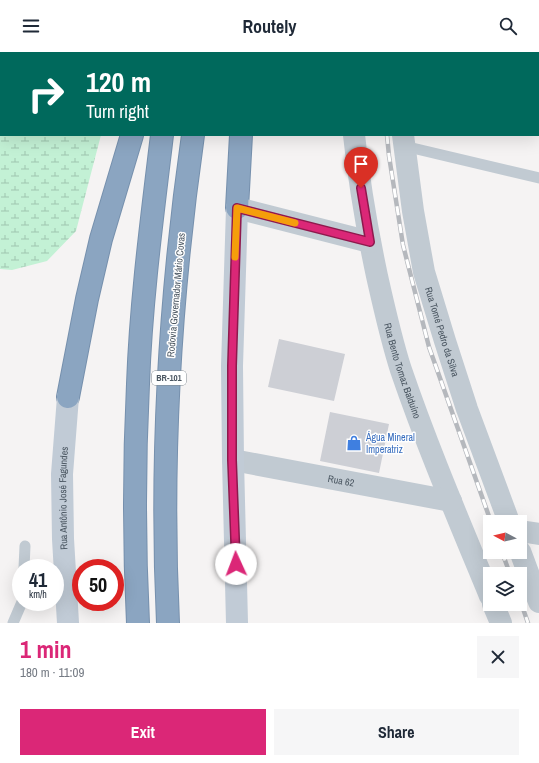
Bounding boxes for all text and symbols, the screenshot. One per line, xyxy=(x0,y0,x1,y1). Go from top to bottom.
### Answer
text: Routely xyxy=(242,14,297,39)
icon: menu xyxy=(20,15,42,37)
icon: search xyxy=(497,15,519,37)
text: 120 m xyxy=(86,63,151,101)
icon: right xyxy=(20,68,72,120)
text: Turn right xyxy=(86,99,149,124)
pin xyxy=(344,147,378,188)
icon: arrive xyxy=(350,153,372,175)
street label: Rodovia Governador Mário Covas xyxy=(164,232,188,358)
street label: Rua Tomé Pedro da Silva xyxy=(422,285,463,379)
street label: Rua Bento Tomaz Balduíno xyxy=(382,321,424,421)
road number: BR-101 xyxy=(152,371,186,385)
place label: Água Mineral Imperatriz xyxy=(365,431,415,456)
shop icon: Água Mineral Imperatriz xyxy=(345,434,363,452)
street label: Rua Antônio José Fagundes xyxy=(55,446,71,550)
street label: Rua 62 xyxy=(327,471,356,489)
north arrow xyxy=(483,515,527,559)
map controls xyxy=(483,515,527,611)
position arrow xyxy=(215,543,257,585)
speed limit sign: 50 xyxy=(72,559,124,611)
text: 41 xyxy=(29,566,47,593)
button: layers xyxy=(483,567,527,611)
text: km/h xyxy=(29,588,47,601)
text: 1 min xyxy=(20,633,71,665)
button: close xyxy=(477,636,519,678)
text: 180 m · 11:09 xyxy=(20,664,84,681)
button: Exit xyxy=(20,709,266,755)
button: Share xyxy=(274,709,519,755)

